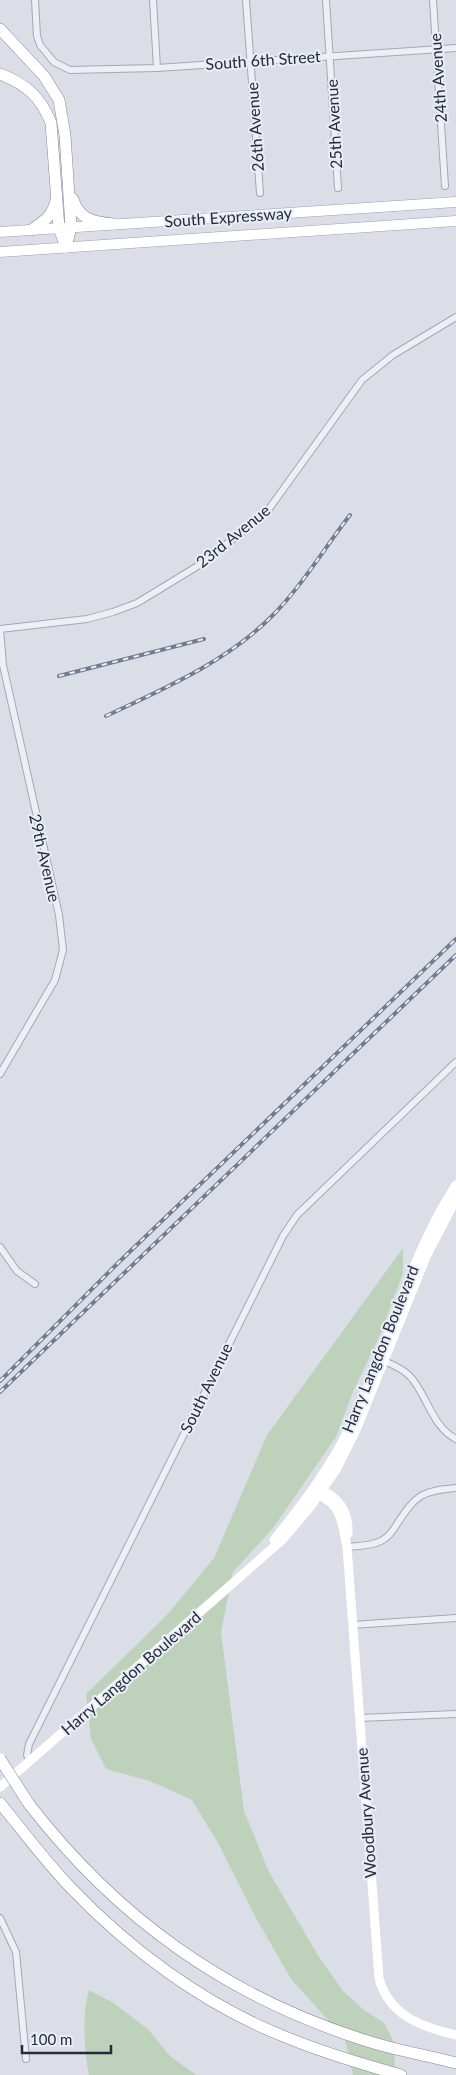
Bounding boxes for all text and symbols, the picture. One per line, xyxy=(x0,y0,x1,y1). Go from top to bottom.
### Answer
street label: 24th Avenue xyxy=(425,33,450,123)
street label: South 6th Street xyxy=(205,46,322,73)
street label: 25th Avenue xyxy=(322,79,345,169)
street label: 26th Avenue xyxy=(242,82,267,172)
street label: South Expressway xyxy=(164,203,293,230)
street label: 23rd Avenue xyxy=(192,500,273,571)
street label: 29th Avenue xyxy=(26,812,65,904)
street label: Harry Langdon Boulevard xyxy=(337,1262,422,1435)
street label: South Avenue xyxy=(176,1340,236,1436)
street label: Harry Langdon Boulevard xyxy=(57,1607,204,1738)
street label: Woodbury Avenue xyxy=(351,1747,380,1879)
scale bar xyxy=(22,2022,111,2054)
text: 100 m xyxy=(30,2030,72,2048)

